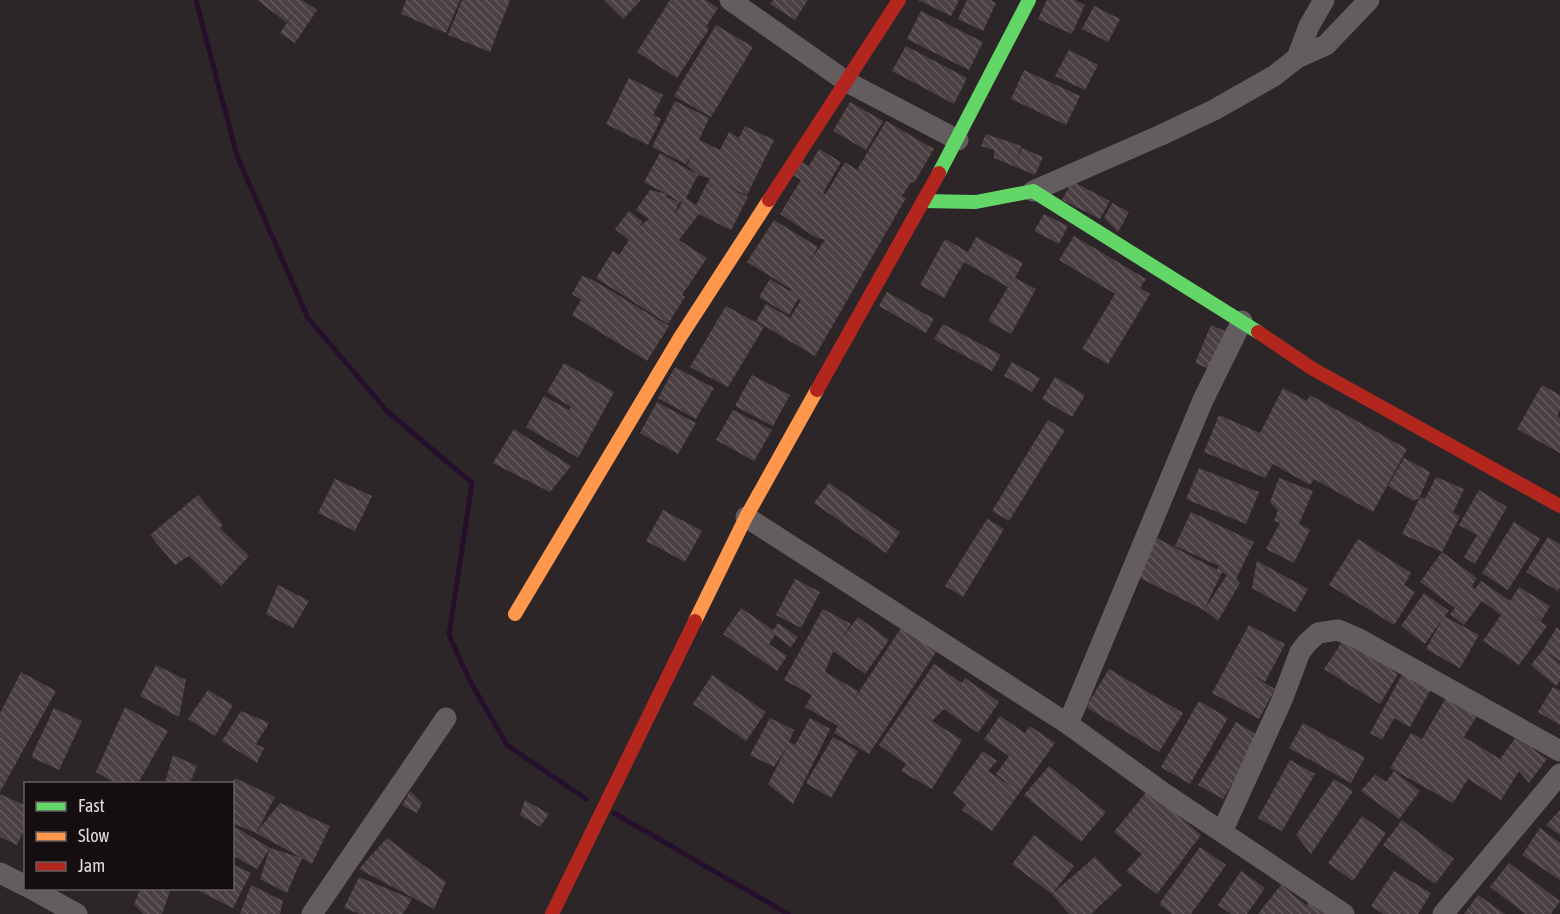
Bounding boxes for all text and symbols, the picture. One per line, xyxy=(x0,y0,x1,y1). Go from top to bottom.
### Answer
legend xyxy=(24,782,234,890)
text: Fast xyxy=(78,795,105,816)
text: Slow xyxy=(78,825,109,846)
text: Jam xyxy=(78,855,105,876)

